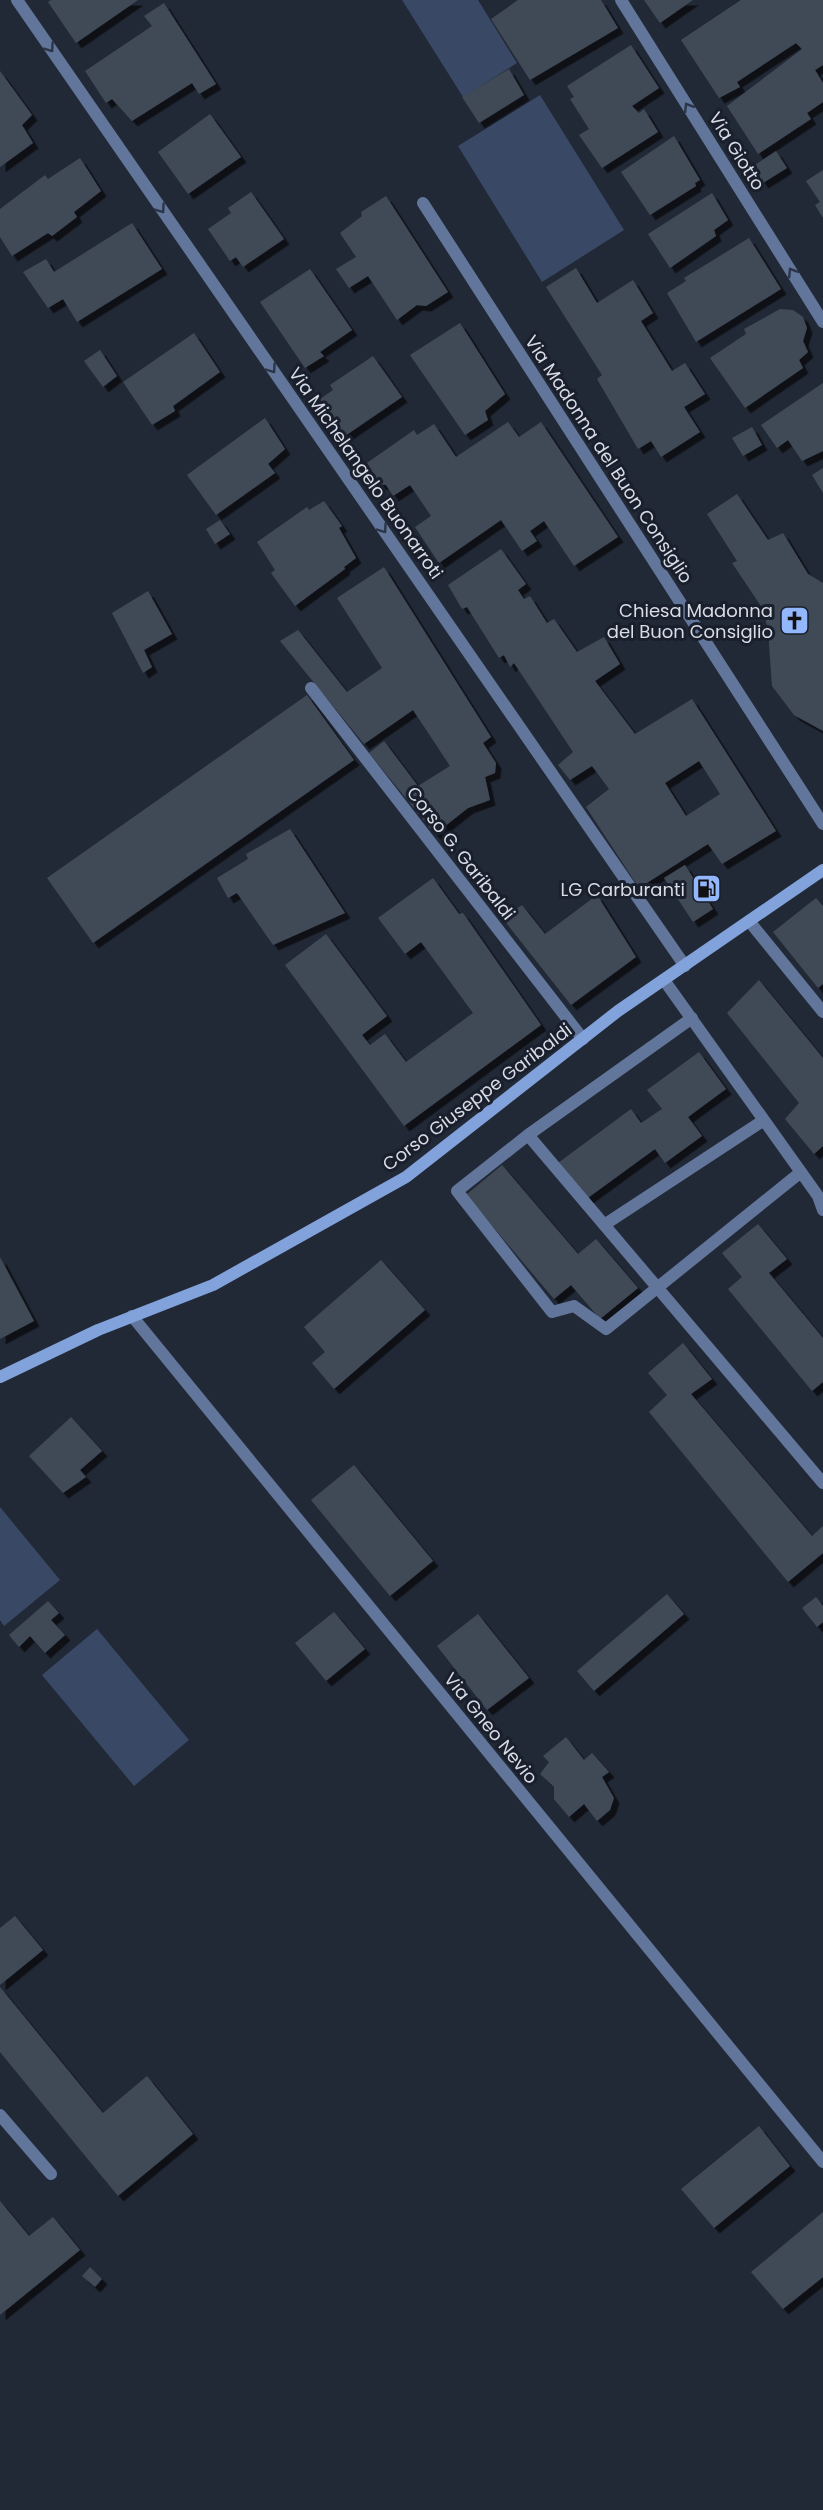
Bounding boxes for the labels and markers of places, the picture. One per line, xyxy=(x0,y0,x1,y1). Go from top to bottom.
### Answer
place label: Chiesa Madonna del Buon Consiglio xyxy=(607,598,773,644)
church icon: Chiesa Madonna del Buon Consiglio xyxy=(778,604,810,636)
fuel station icon: LG Carburanti xyxy=(690,873,722,905)
place label: LG Carburanti xyxy=(561,877,685,902)

